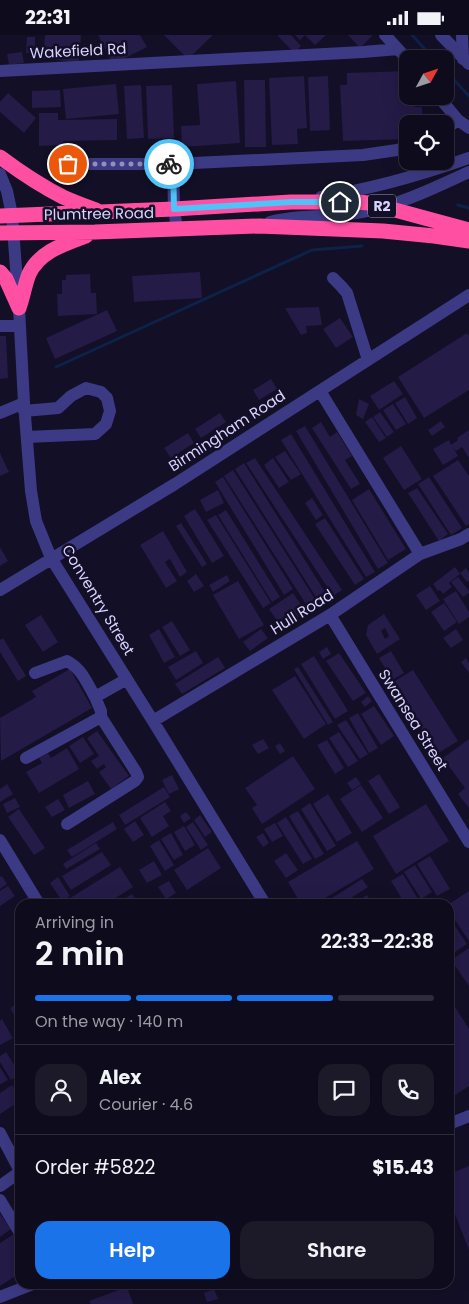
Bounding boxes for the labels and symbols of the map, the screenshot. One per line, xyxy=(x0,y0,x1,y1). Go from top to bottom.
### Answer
street label: Wakefield Rd xyxy=(29,37,127,64)
north arrow xyxy=(399,50,454,105)
courier xyxy=(144,139,194,189)
pin xyxy=(47,143,89,185)
pin xyxy=(319,181,361,223)
road number: R2 xyxy=(368,195,396,217)
street label: Plumtree Road xyxy=(44,202,154,225)
street label: Birmingham Road xyxy=(164,385,289,476)
street label: Conventry Street xyxy=(57,541,140,659)
street label: Hull Road xyxy=(266,584,337,639)
street label: Swansea Street xyxy=(374,665,453,775)

